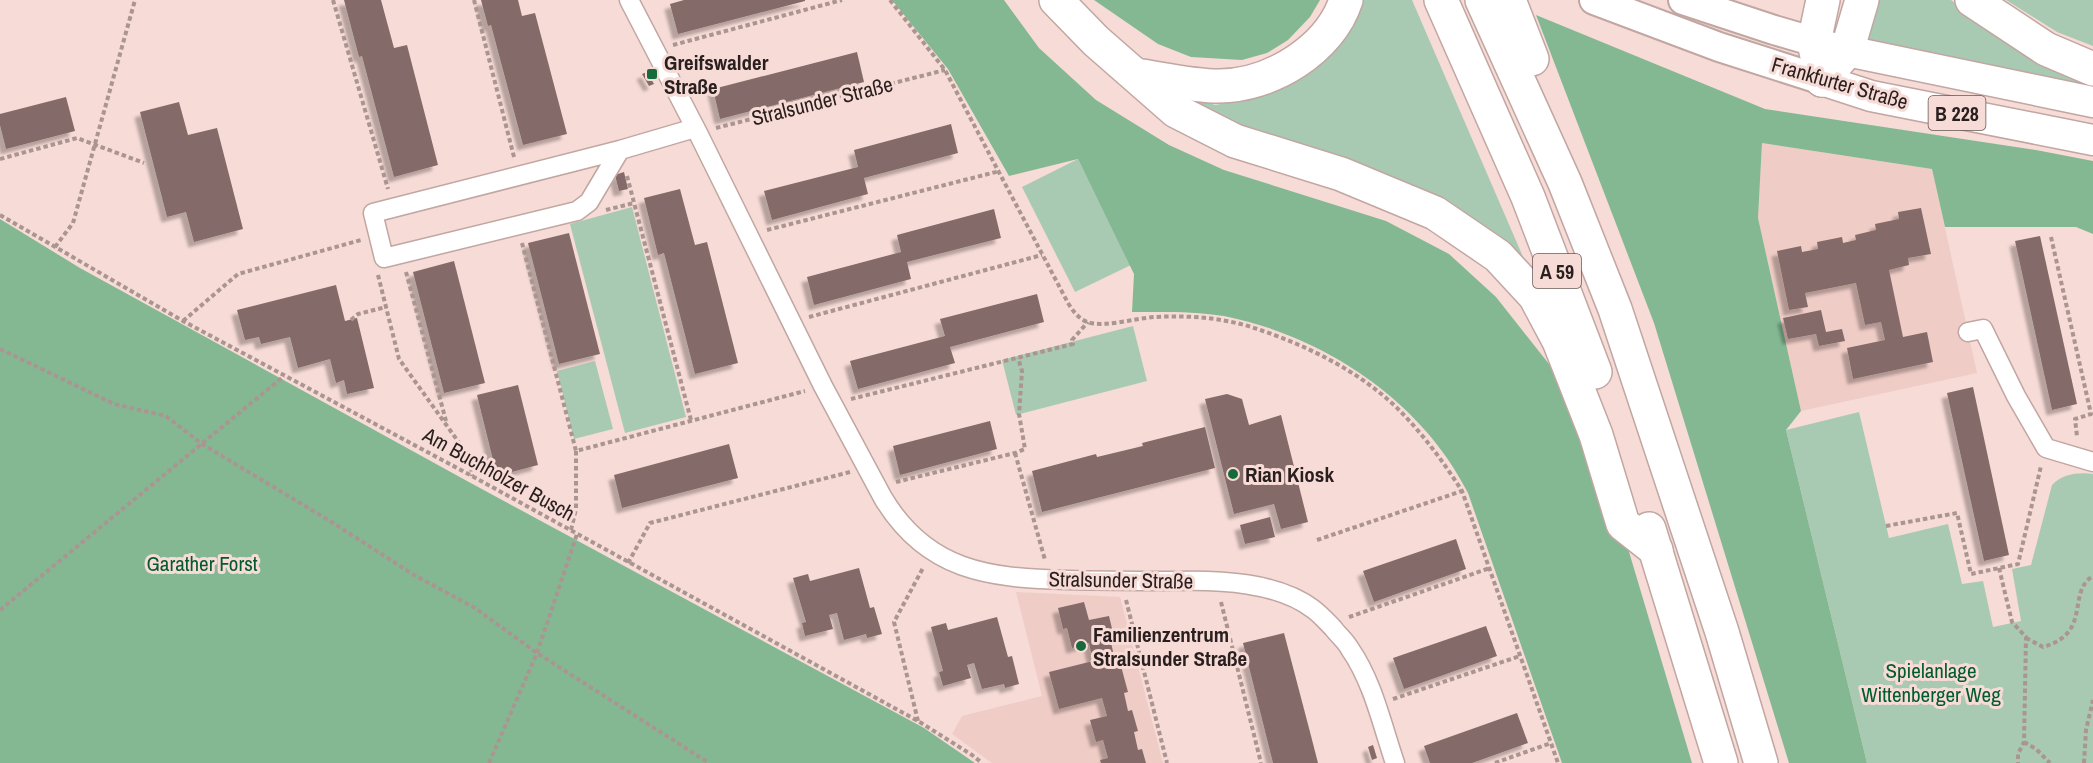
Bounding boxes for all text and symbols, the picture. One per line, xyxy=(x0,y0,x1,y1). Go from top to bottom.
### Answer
place label: Greifswalder Straße xyxy=(664,48,769,101)
street label: Frankfurter Straße xyxy=(1768,50,1912,116)
marker: Greifswalder Straße xyxy=(645,67,659,81)
street label: Stralsunder Straße xyxy=(748,69,896,133)
road number: B 228 xyxy=(1928,96,1986,130)
road number: A 59 xyxy=(1533,254,1581,288)
street label: Am Buchholzer Busch xyxy=(417,420,580,528)
place label: Rian Kiosk xyxy=(1245,460,1334,489)
marker: Rian Kiosk xyxy=(1226,467,1240,481)
park label: Garather Forst xyxy=(146,549,258,578)
street label: Stralsunder Straße xyxy=(1048,564,1194,596)
place label: Familienzentrum Stralsunder Straße xyxy=(1093,620,1247,673)
marker: Familienzentrum Stralsunder Straße xyxy=(1074,639,1088,653)
park label: Spielanlage Wittenberger Weg xyxy=(1861,656,2001,709)

